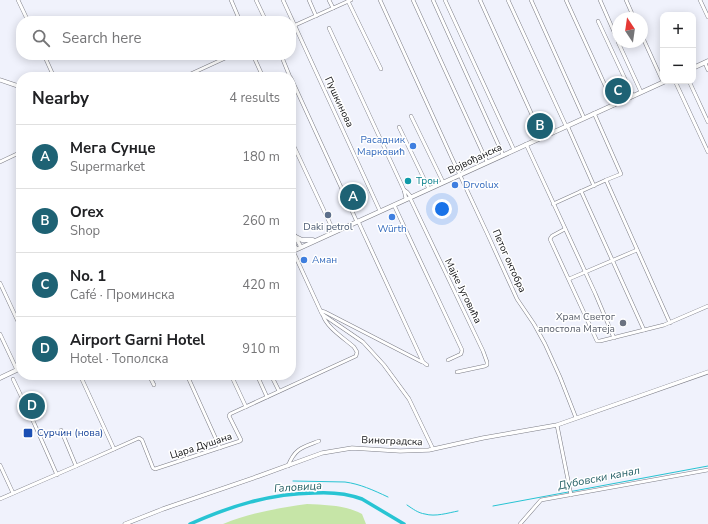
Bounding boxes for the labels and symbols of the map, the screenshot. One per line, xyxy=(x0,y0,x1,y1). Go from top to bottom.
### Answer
north arrow xyxy=(612,12,648,48)
street label: Пушкинова xyxy=(321,74,357,130)
pin: C xyxy=(605,76,631,106)
pin: B xyxy=(527,111,553,141)
place label: Расадник Марковић xyxy=(357,133,406,159)
street label: Војвођанска xyxy=(446,140,504,178)
marker: Расадник Марковић xyxy=(408,141,418,151)
place label: Трон xyxy=(416,174,439,188)
marker: Трон xyxy=(403,176,413,186)
place label: Drvolux xyxy=(463,178,500,192)
marker: Drvolux xyxy=(450,180,460,190)
pin: A xyxy=(340,182,366,212)
your location xyxy=(432,199,452,219)
marker: Daki petrol xyxy=(323,210,333,220)
marker: Würth xyxy=(387,212,397,222)
place label: Daki petrol xyxy=(303,220,353,234)
place label: Würth xyxy=(377,222,407,236)
street label: Петог октобра xyxy=(489,227,529,295)
place label: Аман xyxy=(312,253,337,267)
marker: Аман xyxy=(299,255,309,265)
street label: Мајке Југовића xyxy=(441,256,485,326)
place label: Храм Светог апостола Матеја xyxy=(538,310,616,336)
marker: Храм Светог апостола Матеја xyxy=(618,318,628,328)
pin: D xyxy=(19,391,45,421)
place label: Сурчин (нова) xyxy=(37,426,103,440)
marker: Сурчин (нова) xyxy=(22,427,34,439)
street label: Цара Душана xyxy=(168,429,234,463)
street label: Виноградска xyxy=(361,433,423,449)
water label: Дубовски канал xyxy=(556,463,641,493)
water label: Галовица xyxy=(274,478,322,496)

